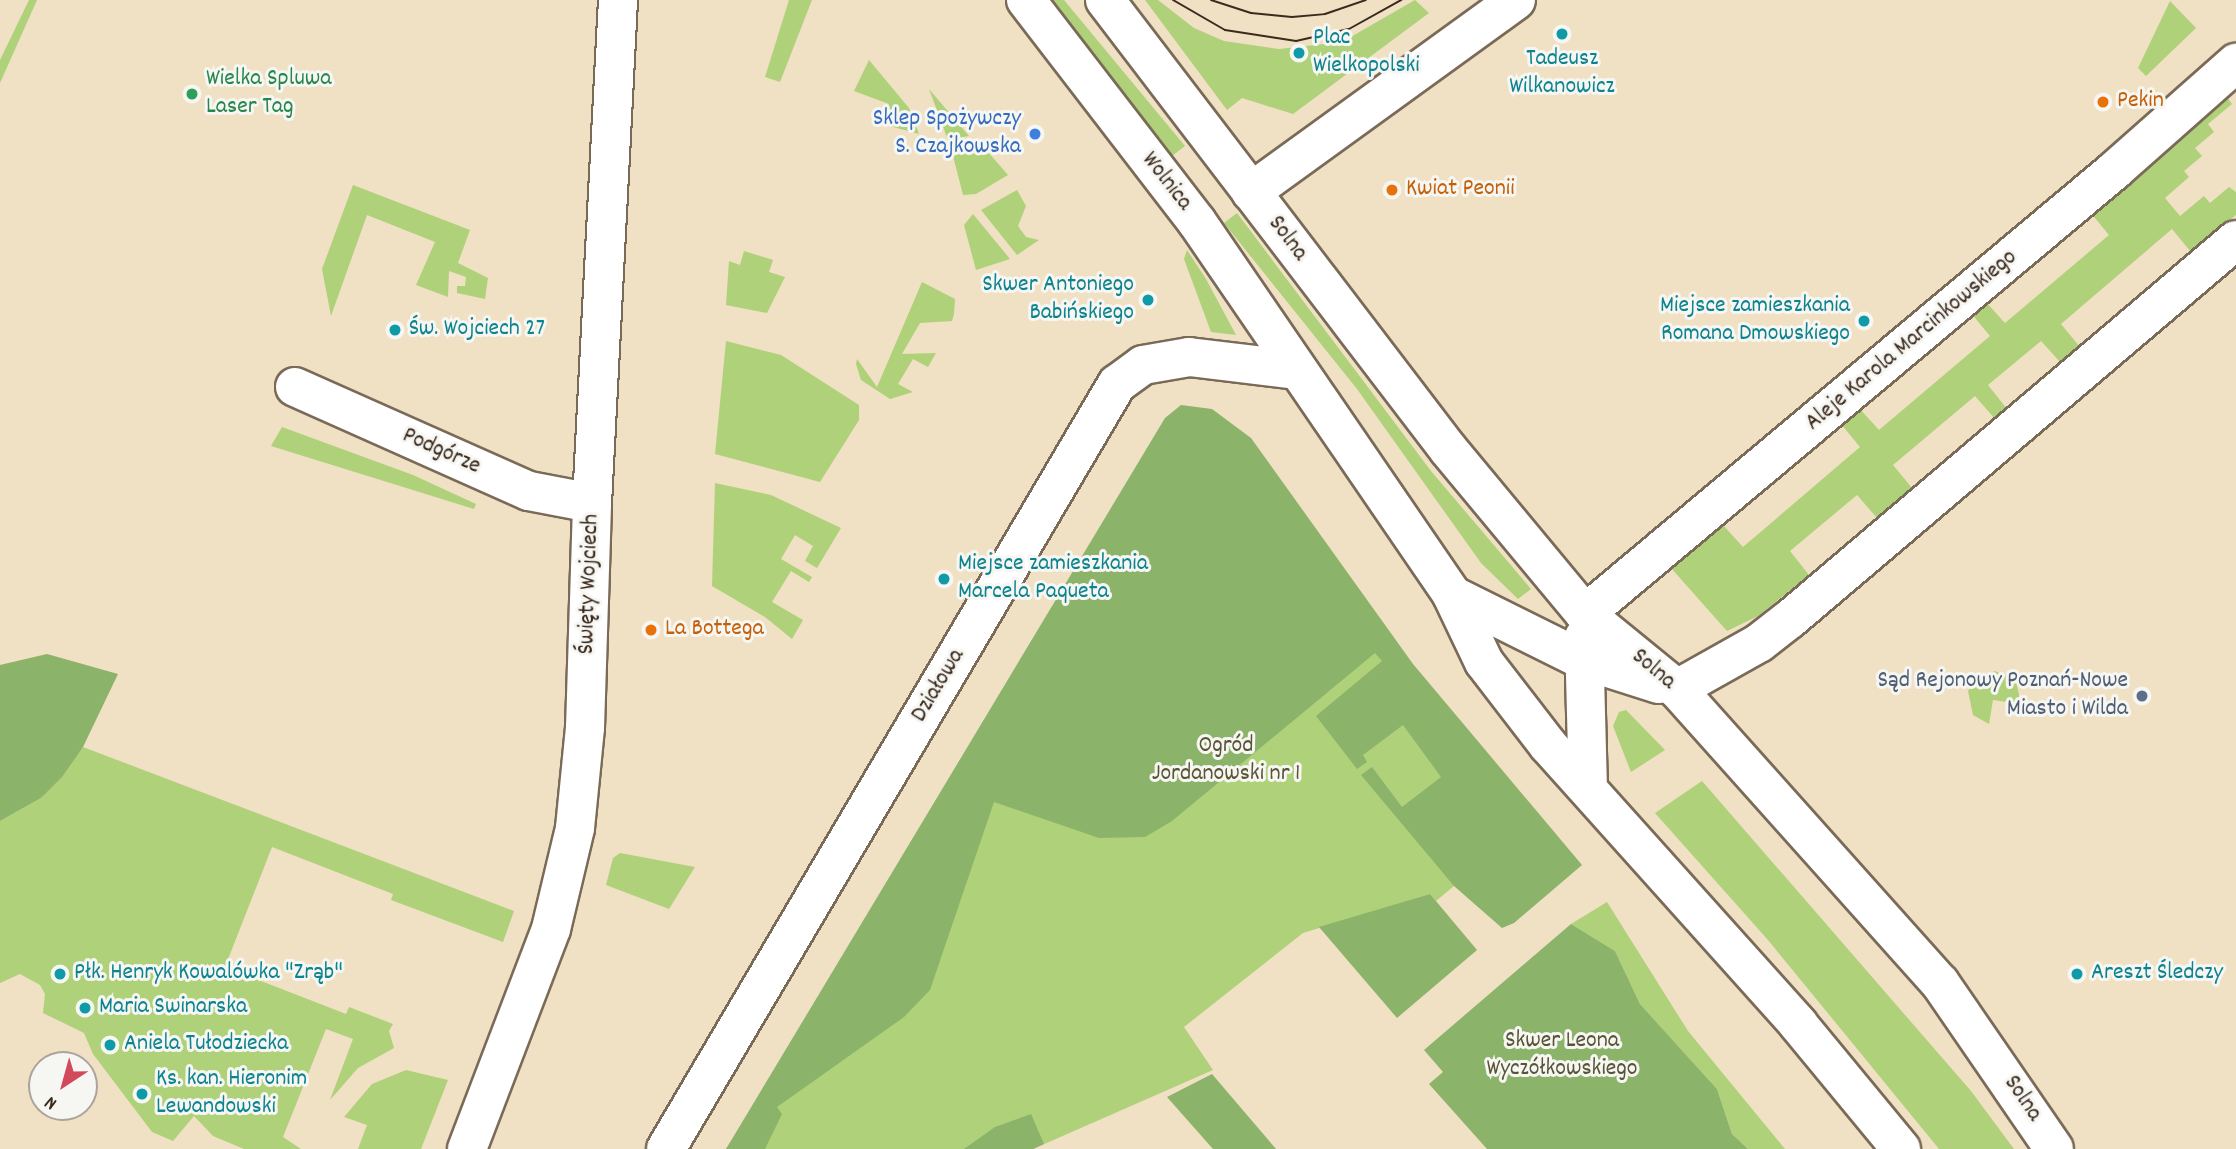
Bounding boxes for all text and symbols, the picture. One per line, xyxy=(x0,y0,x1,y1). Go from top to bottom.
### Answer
place label: Plac Wielkopolski xyxy=(1313,25,1420,81)
marker: Tadeusz Wilkanowicz xyxy=(1554,26,1570,42)
marker: Plac Wielkopolski xyxy=(1291,45,1307,61)
place label: Tadeusz Wilkanowicz xyxy=(1509,46,1615,102)
place label: Wielka Spluwa Laser Tag xyxy=(206,66,331,122)
marker: Wielka Spluwa Laser Tag xyxy=(184,86,200,102)
place label: Pekin xyxy=(2117,88,2164,116)
marker: Pekin xyxy=(2095,94,2111,110)
place label: Sklep Spożywczy S. Czajkowska xyxy=(873,106,1021,162)
marker: Sklep Spożywczy S. Czajkowska xyxy=(1027,126,1043,142)
street label: Wolnica xyxy=(1134,147,1198,217)
place label: Kwiat Peonii xyxy=(1406,176,1515,204)
marker: Kwiat Peonii xyxy=(1384,182,1400,198)
street label: Solna xyxy=(1261,211,1313,267)
street label: Aleje Karola Marcinkowskiego xyxy=(1800,244,2024,438)
place label: Skwer Antoniego Babińskiego xyxy=(982,272,1134,328)
marker: Skwer Antoniego Babińskiego xyxy=(1140,292,1156,308)
place label: Miejsce zamieszkania Romana Dmowskiego xyxy=(1660,293,1850,349)
marker: Miejsce zamieszkania Romana Dmowskiego xyxy=(1856,313,1872,329)
place label: Św. Wojciech 27 xyxy=(409,316,545,344)
marker: Św. Wojciech 27 xyxy=(387,322,403,338)
street label: Podgórze xyxy=(397,422,485,482)
street label: Święty Wojciech xyxy=(573,513,607,655)
place label: Miejsce zamieszkania Marcela Paqueta xyxy=(958,551,1148,607)
marker: Miejsce zamieszkania Marcela Paqueta xyxy=(936,571,952,587)
place label: La Bottega xyxy=(665,616,764,644)
marker: La Bottega xyxy=(643,622,659,638)
street label: Solna xyxy=(1625,643,1681,697)
street label: Działowa xyxy=(906,644,972,728)
place label: Sąd Rejonowy Poznań-Nowe Miasto i Wilda xyxy=(1877,668,2128,724)
marker: Sąd Rejonowy Poznań-Nowe Miasto i Wilda xyxy=(2134,688,2150,704)
park label: Ogród Jordanowski nr 1 xyxy=(1152,733,1300,789)
place label: Płk. Henryk Kowalówka "Zrąb" xyxy=(74,960,343,988)
place label: Areszt Śledczy xyxy=(2091,960,2223,988)
marker: Płk. Henryk Kowalówka "Zrąb" xyxy=(52,966,68,982)
marker: Areszt Śledczy xyxy=(2069,966,2085,982)
place label: Maria Swinarska xyxy=(99,994,247,1022)
marker: Maria Swinarska xyxy=(77,1000,93,1016)
park label: Skwer Leona Wyczółkowskiego xyxy=(1486,1028,1638,1084)
place label: Aniela Tułodziecka xyxy=(124,1031,288,1059)
marker: Aniela Tułodziecka xyxy=(102,1037,118,1053)
north arrow xyxy=(28,1051,98,1121)
place label: Ks. kan. Hieronim Lewandowski xyxy=(156,1066,307,1122)
street label: Solna xyxy=(1996,1071,2048,1127)
marker: Ks. kan. Hieronim Lewandowski xyxy=(134,1086,150,1102)
text: N xyxy=(40,1088,63,1115)

